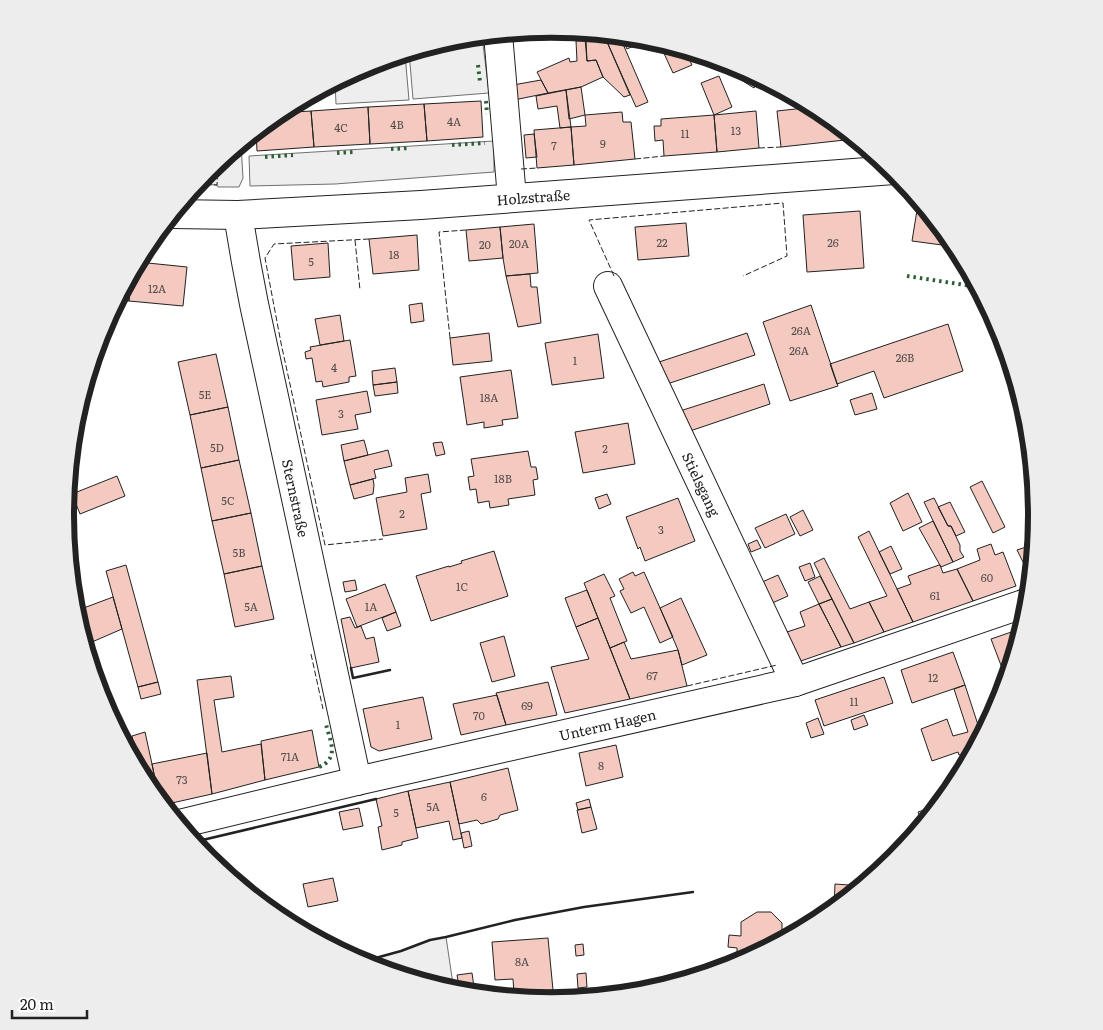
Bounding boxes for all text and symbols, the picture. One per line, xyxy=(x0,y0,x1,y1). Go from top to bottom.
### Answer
house number: 4A xyxy=(447,113,461,129)
house number: 4B xyxy=(390,116,404,132)
house number: 4C xyxy=(334,119,348,135)
house number: 13 xyxy=(731,122,741,138)
house number: 11 xyxy=(681,125,690,141)
house number: 9 xyxy=(600,135,606,151)
house number: 7 xyxy=(551,137,557,153)
street label: Holzstraße xyxy=(496,184,571,209)
house number: 22 xyxy=(656,234,668,250)
house number: 26 xyxy=(827,234,839,250)
house number: 20A xyxy=(509,235,529,251)
house number: 20 xyxy=(479,236,491,252)
house number: 18 xyxy=(389,246,399,262)
house number: 5 xyxy=(308,253,314,269)
house number: 12A xyxy=(148,280,166,296)
house number: 26A xyxy=(791,322,811,338)
house number: 26A xyxy=(789,342,809,358)
house number: 26B xyxy=(896,349,914,365)
house number: 1 xyxy=(573,352,578,368)
house number: 4 xyxy=(331,359,337,375)
house number: 5E xyxy=(199,386,211,402)
house number: 18A xyxy=(480,389,498,405)
house number: 3 xyxy=(338,405,344,421)
house number: 5D xyxy=(210,439,224,455)
house number: 2 xyxy=(602,440,608,456)
street label: Stielsgang xyxy=(678,449,725,520)
street label: Sternstraße xyxy=(278,457,314,539)
house number: 18B xyxy=(494,470,512,486)
house number: 5C xyxy=(221,492,235,508)
house number: 2 xyxy=(399,505,405,521)
house number: 3 xyxy=(658,521,664,537)
house number: 5B xyxy=(233,544,245,560)
house number: 60 xyxy=(981,569,993,585)
house number: 1C xyxy=(456,578,468,594)
house number: 61 xyxy=(930,587,941,603)
house number: 5A xyxy=(244,598,258,614)
house number: 1A xyxy=(365,598,377,614)
house number: 67 xyxy=(646,667,658,683)
house number: 12 xyxy=(928,669,938,685)
house number: 11 xyxy=(850,693,859,709)
house number: 69 xyxy=(521,697,533,713)
street label: Unterm Hagen xyxy=(557,704,658,745)
house number: 70 xyxy=(473,707,485,723)
house number: 1 xyxy=(396,716,401,732)
house number: 71A xyxy=(281,748,299,764)
house number: 8 xyxy=(598,757,604,773)
house number: 73 xyxy=(176,771,188,787)
house number: 6 xyxy=(481,788,487,804)
house number: 5A xyxy=(426,798,440,814)
house number: 5 xyxy=(393,804,399,820)
house number: 8A xyxy=(515,953,529,969)
scale bar xyxy=(12,988,88,1020)
text: 20 m xyxy=(20,992,54,1015)

